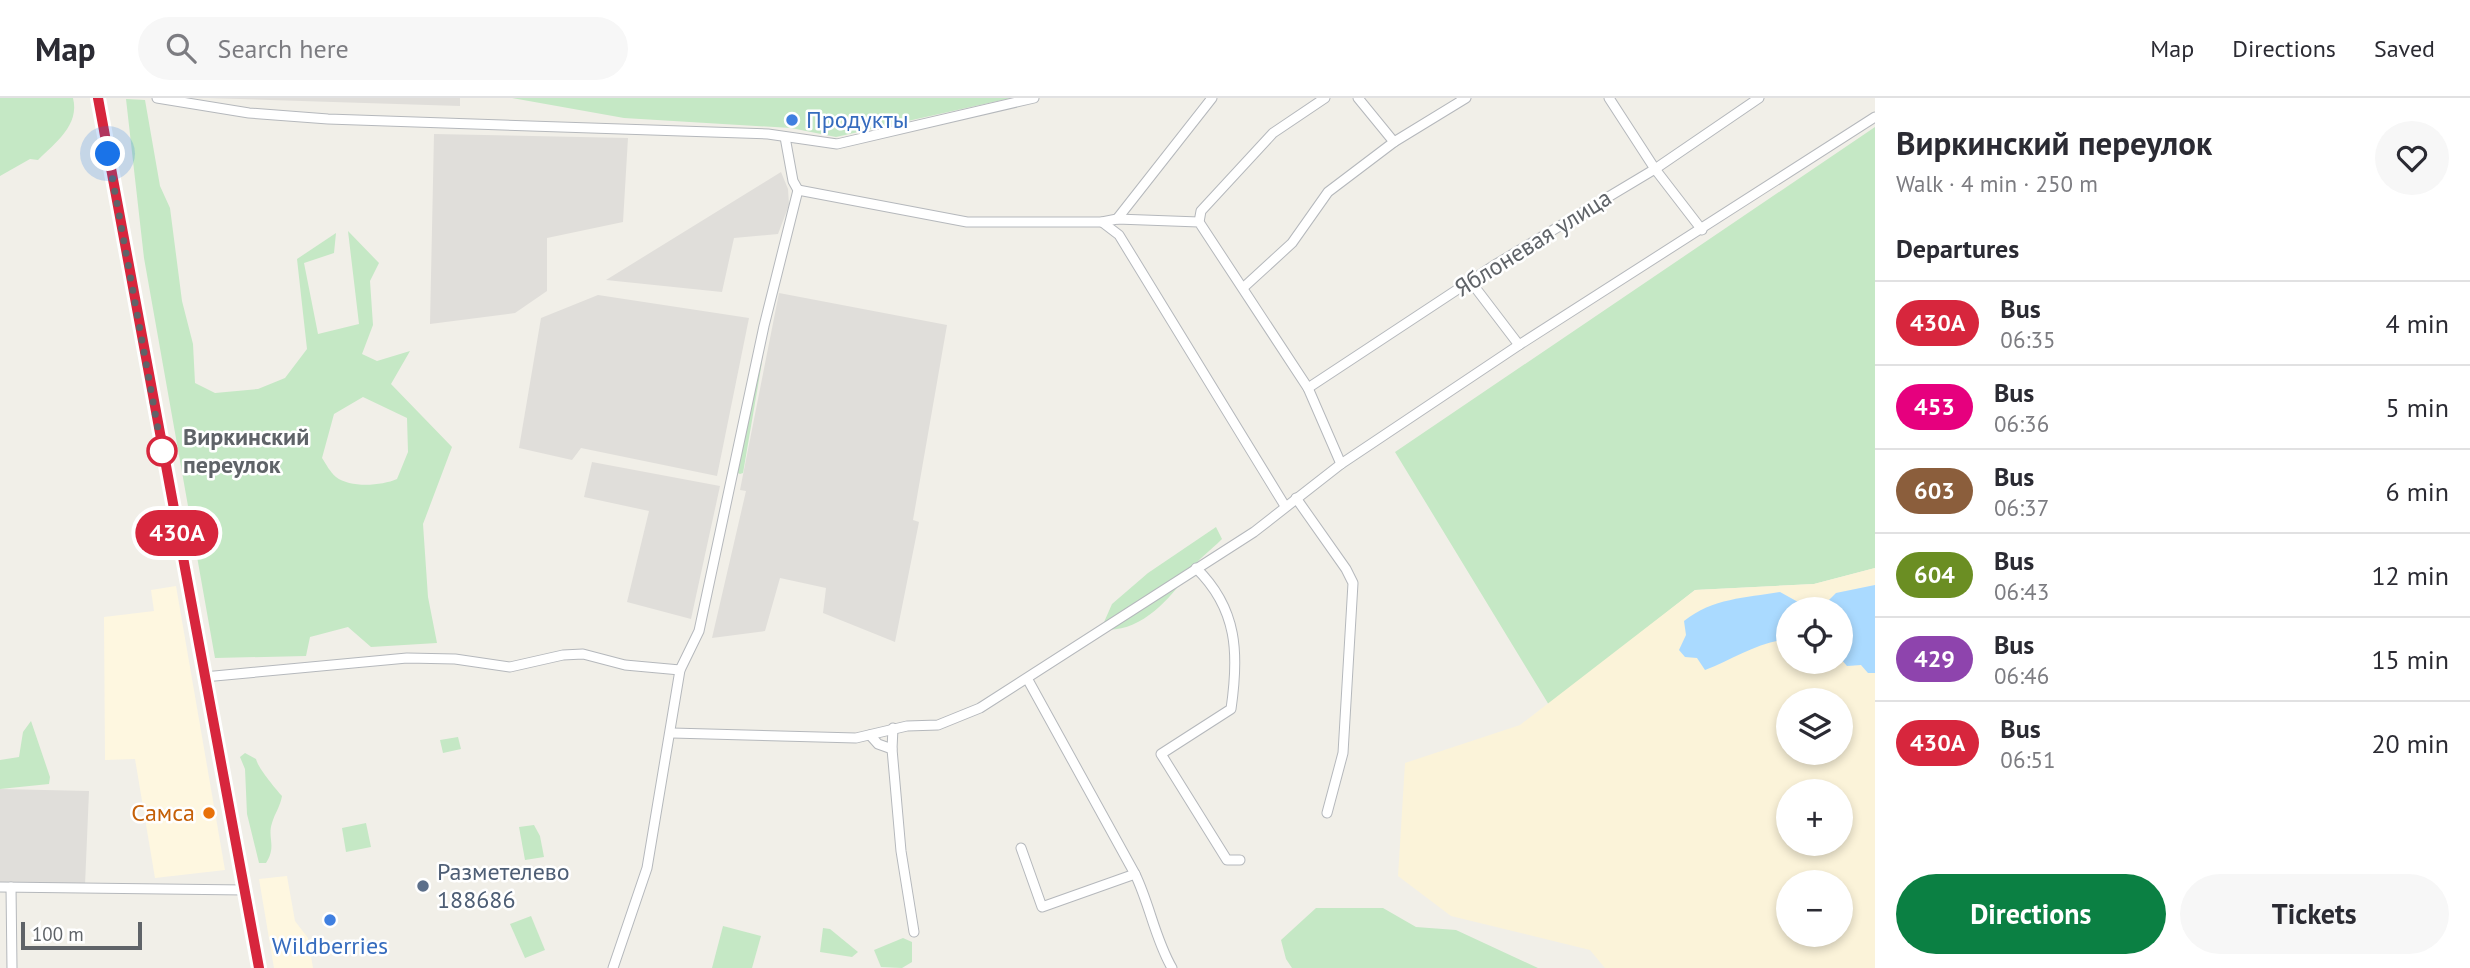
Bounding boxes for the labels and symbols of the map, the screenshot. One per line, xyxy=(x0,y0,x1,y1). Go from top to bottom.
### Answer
place label: Продукты xyxy=(806,104,909,135)
marker: Продукты xyxy=(784,112,800,128)
your location xyxy=(90,136,125,171)
street label: Яблоневая улица xyxy=(1449,182,1617,303)
place label: Виркинский переулок xyxy=(183,421,309,480)
marker: Виркинский переулок xyxy=(147,436,177,466)
line badge: 430А xyxy=(128,510,226,556)
place label: Самса xyxy=(131,797,195,828)
marker: Самса xyxy=(201,805,217,821)
place label: Разметелево 188686 xyxy=(437,856,570,915)
marker: Разметелево 188686 xyxy=(415,878,431,894)
marker: Wildberries xyxy=(322,912,338,928)
scale bar xyxy=(21,919,142,951)
place label: Wildberries xyxy=(272,930,388,961)

